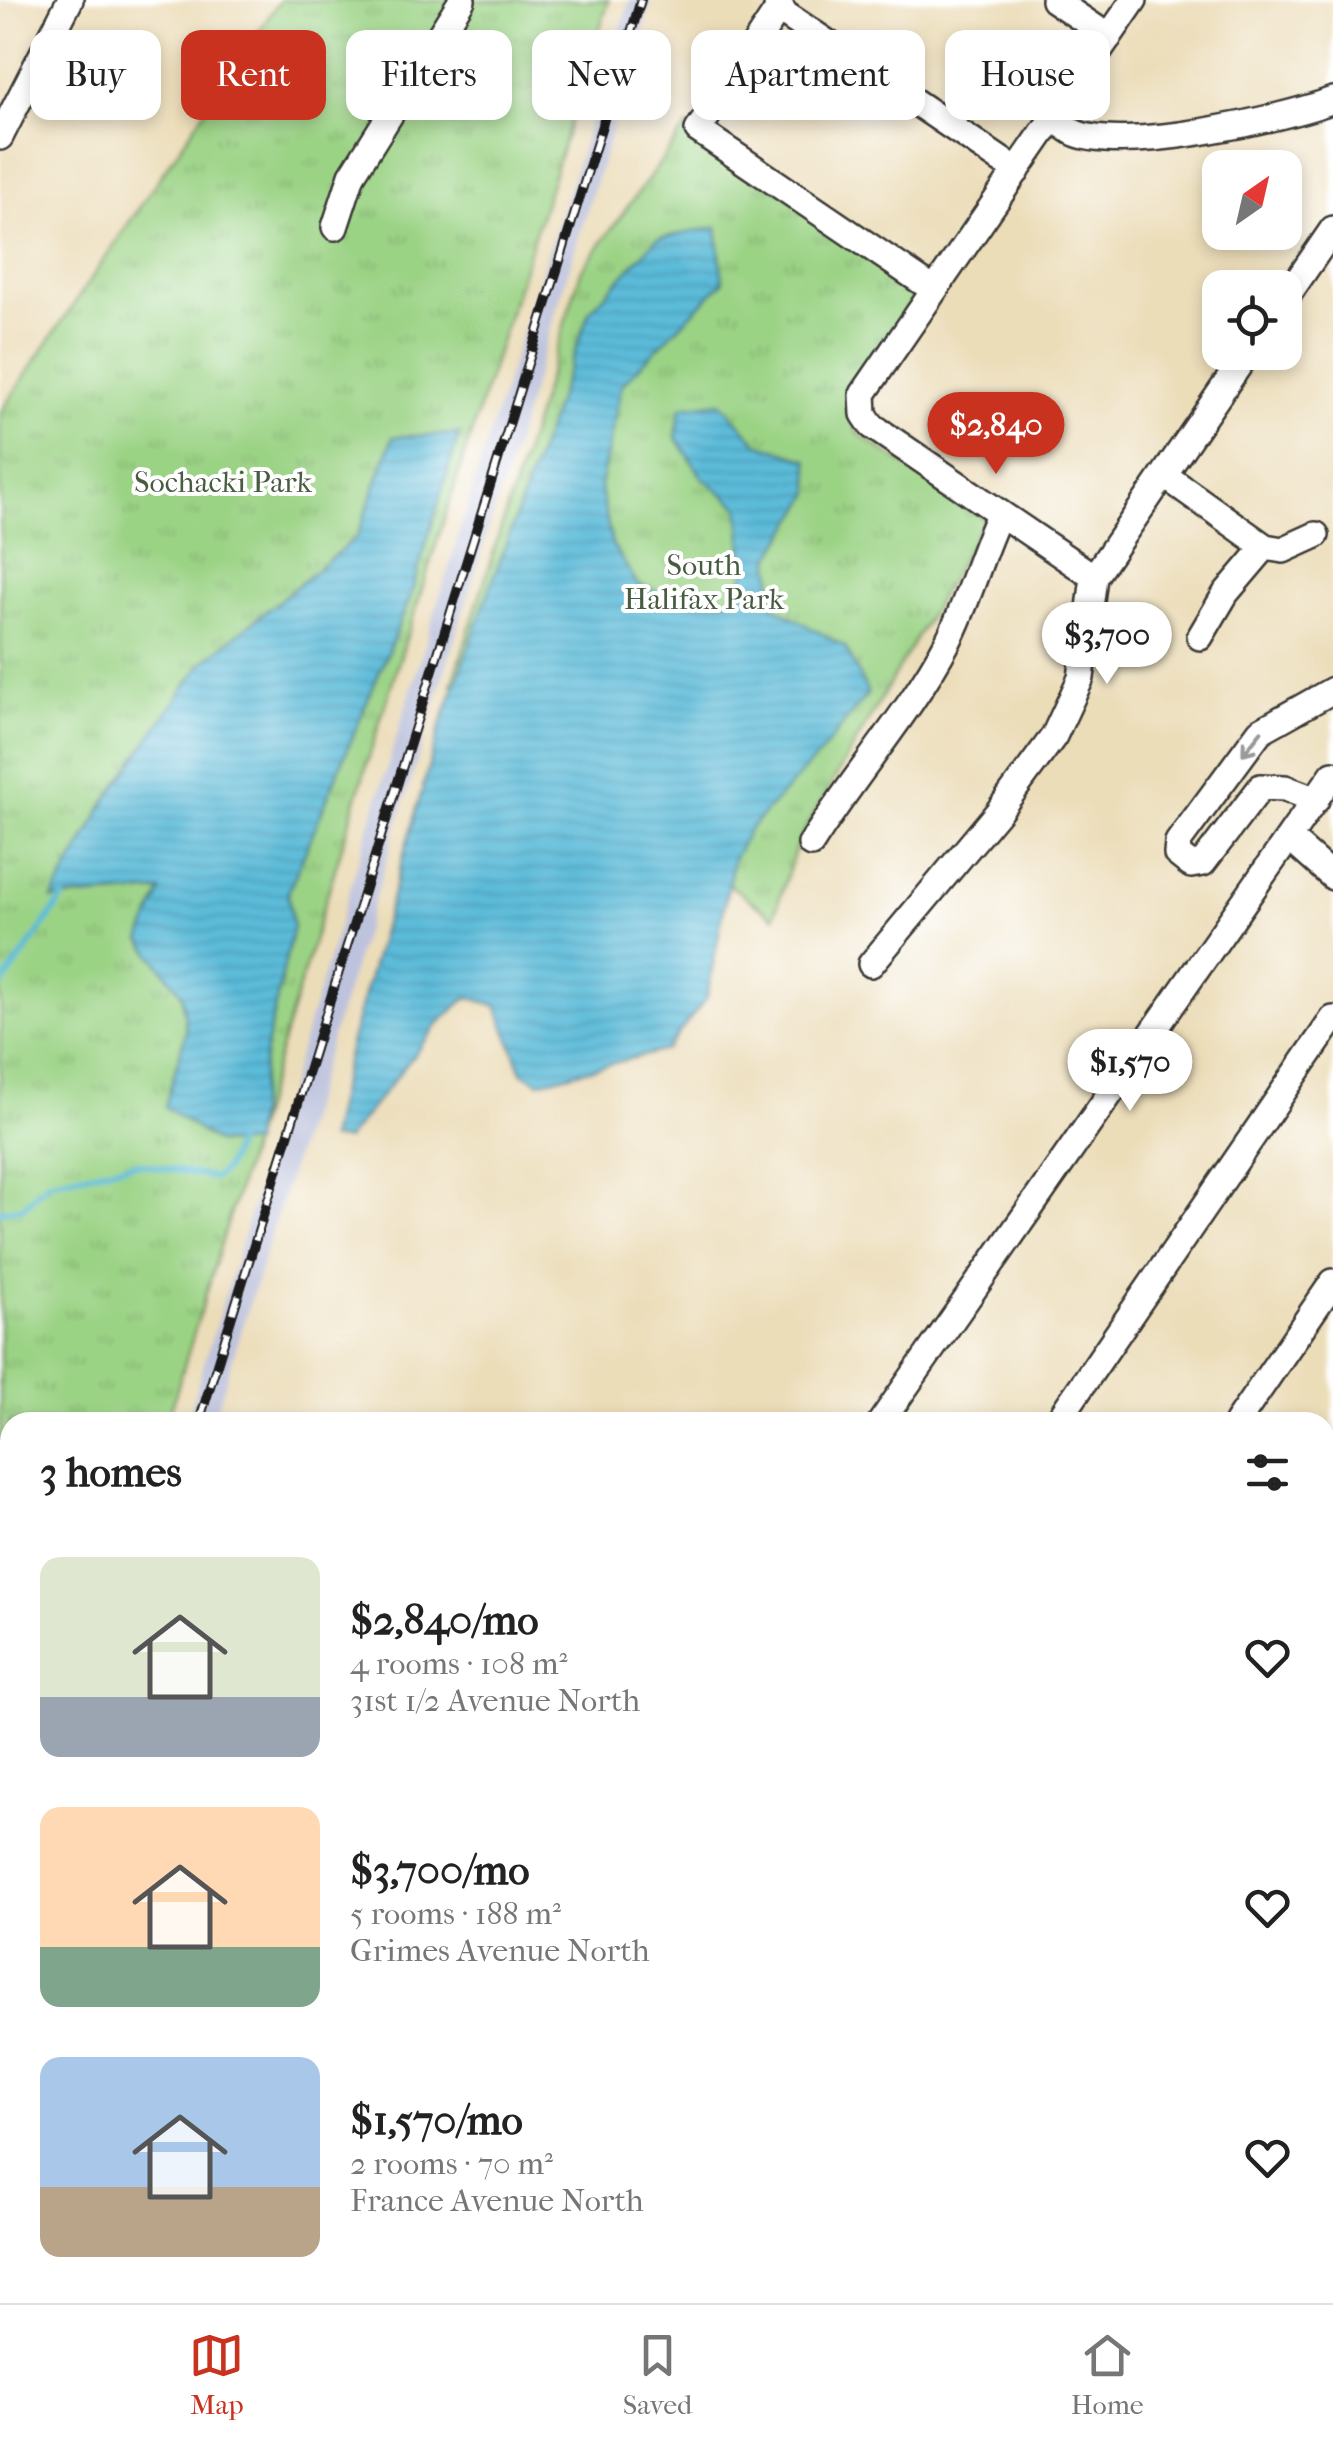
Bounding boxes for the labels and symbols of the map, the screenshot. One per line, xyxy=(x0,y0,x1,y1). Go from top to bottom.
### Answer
north arrow xyxy=(1202,150,1302,250)
pin: $2,840 xyxy=(915,392,1077,477)
park label: Sochacki Park xyxy=(134,465,313,500)
park label: South Halifax Park xyxy=(624,548,785,617)
pin: $3,700 xyxy=(1026,602,1188,687)
one-way arrow xyxy=(1241,729,1263,755)
pin: $1,570 xyxy=(1049,1029,1211,1114)

